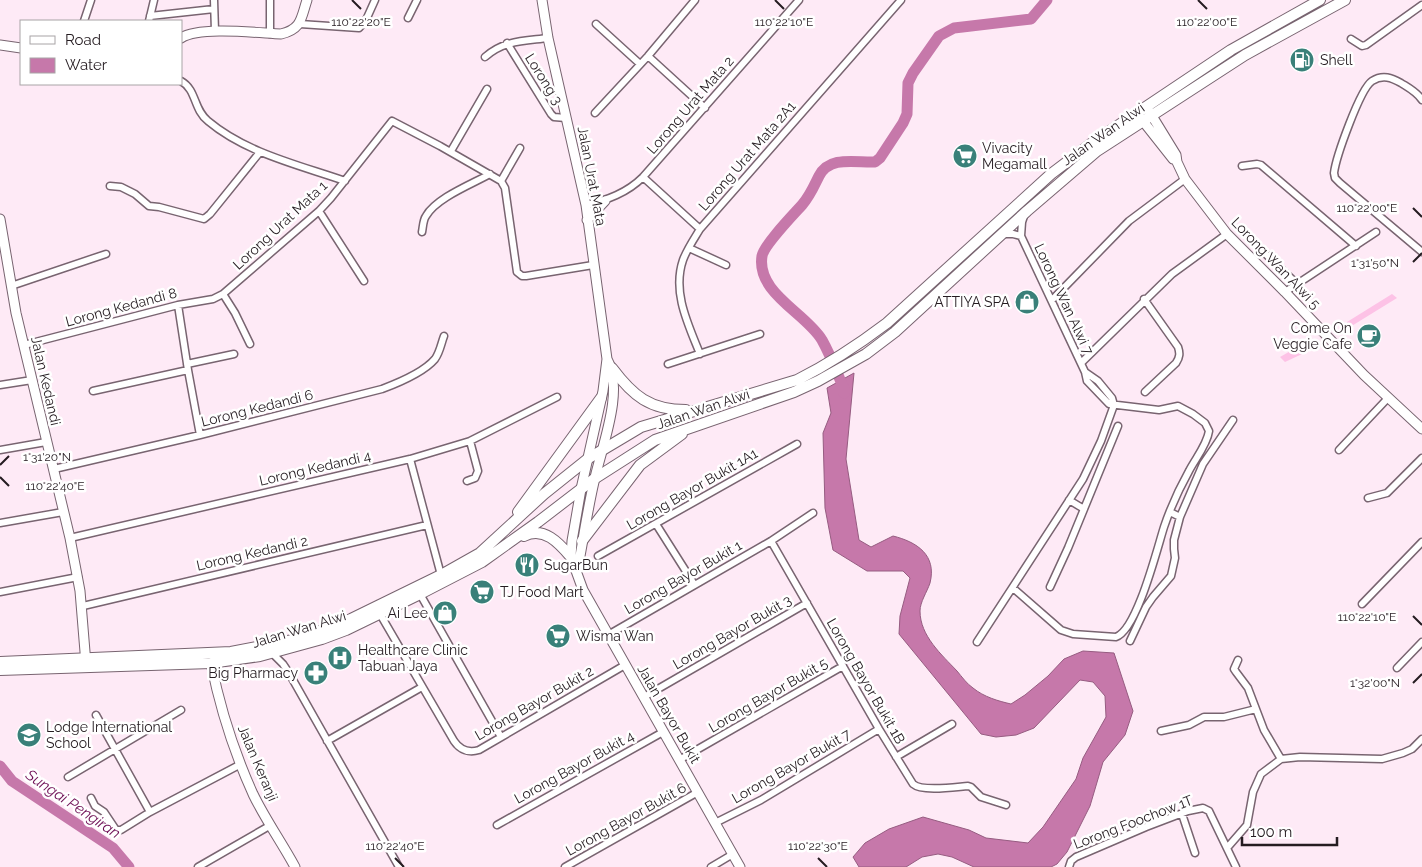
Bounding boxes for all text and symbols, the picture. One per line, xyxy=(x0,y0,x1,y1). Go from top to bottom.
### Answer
text: 110°22'20"E xyxy=(331,15,391,29)
text: 110°22'10"E xyxy=(755,15,813,29)
text: 110°22'00"E xyxy=(1177,15,1237,29)
legend xyxy=(20,20,182,85)
text: Road xyxy=(65,31,101,49)
fuel station icon: Shell xyxy=(1289,47,1315,73)
street label: Lorong 3 xyxy=(522,50,566,108)
place label: Shell xyxy=(1320,52,1353,68)
street label: Lorong Urat Mata 2 xyxy=(643,53,737,157)
text: Water xyxy=(65,56,108,74)
street label: Lorong Urat Mata 2A1 xyxy=(695,98,799,214)
street label: Jalan Wan Alwi xyxy=(1059,100,1147,168)
street label: Jalan Urat Mata xyxy=(575,125,609,227)
place label: Vivacity Megamall xyxy=(982,140,1047,172)
supermarket icon: Vivacity Megamall xyxy=(952,143,978,169)
street label: Lorong Urat Mata 1 xyxy=(230,177,330,273)
text: 110°22'00"E xyxy=(1337,201,1397,215)
street label: Lorong Wan Alwi 5 xyxy=(1228,214,1324,312)
street label: Lorong Wan Alwi 7 xyxy=(1031,241,1097,357)
text: 1°31'50"N xyxy=(1351,256,1399,270)
street label: Lorong Kedandi 8 xyxy=(64,284,178,330)
shop icon: ATTIYA SPA xyxy=(1014,289,1040,315)
place label: ATTIYA SPA xyxy=(934,294,1011,310)
place label: Come On Veggie Cafe xyxy=(1273,320,1352,352)
cafe icon: Come On Veggie Cafe xyxy=(1356,323,1382,349)
street label: Jalan Kedandi xyxy=(28,335,64,427)
street label: Lorong Kedandi 6 xyxy=(199,386,315,430)
street label: Jalan Wan Alwi xyxy=(654,386,752,432)
street label: Lorong Bayor Bukit 1A1 xyxy=(624,445,760,533)
street label: Lorong Kedandi 4 xyxy=(258,447,373,489)
text: 1°31'20"N xyxy=(23,450,71,464)
text: 110°22'40"E xyxy=(25,479,85,493)
street label: Lorong Kedandi 2 xyxy=(195,532,309,574)
street label: Lorong Bayor Bukit 1 xyxy=(622,537,744,617)
restaurant icon: SugarBun xyxy=(514,552,540,578)
place label: SugarBun xyxy=(544,557,608,573)
supermarket icon: TJ Food Mart xyxy=(469,579,495,605)
place label: TJ Food Mart xyxy=(500,584,584,600)
street label: Lorong Bayor Bukit 3 xyxy=(670,592,794,672)
shop icon: Ai Lee xyxy=(432,600,458,626)
place label: Ai Lee xyxy=(387,605,428,621)
street label: Jalan Wan Alwi xyxy=(250,607,348,651)
text: 110°22'10"E xyxy=(1338,610,1396,624)
street label: Lorong Bayor Bukit 1B xyxy=(824,616,908,746)
supermarket icon: Wisma Wan xyxy=(545,623,571,649)
place label: Wisma Wan xyxy=(576,628,654,644)
place label: Healthcare Clinic Tabuan Jaya xyxy=(358,642,468,674)
hospital icon: Healthcare Clinic Tabuan Jaya xyxy=(327,645,353,671)
street label: Lorong Bayor Bukit 5 xyxy=(706,654,830,736)
pharmacy icon: Big Pharmacy xyxy=(303,660,329,686)
street label: Jalan Bayor Bukit xyxy=(634,662,704,766)
street label: Lorong Bayor Bukit 2 xyxy=(472,663,596,743)
place label: Big Pharmacy xyxy=(208,665,298,681)
text: 1°32'00"N xyxy=(1350,676,1400,690)
place label: Lodge International School xyxy=(46,719,172,751)
school or university icon: Lodge International School xyxy=(16,722,42,748)
street label: Jalan Keranji xyxy=(235,723,281,803)
street label: Lorong Bayor Bukit 7 xyxy=(729,725,854,806)
street label: Lorong Bayor Bukit 4 xyxy=(511,727,637,807)
water label: Sungai Pengiran xyxy=(21,765,124,842)
street label: Lorong Bayor Bukit 6 xyxy=(563,779,689,859)
street label: Lorong Foochow 1T xyxy=(1071,792,1195,852)
scale bar xyxy=(1242,814,1337,846)
text: 100 m xyxy=(1250,823,1292,841)
text: 110°22'40"E xyxy=(365,839,425,853)
text: 110°22'30"E xyxy=(788,839,848,853)

